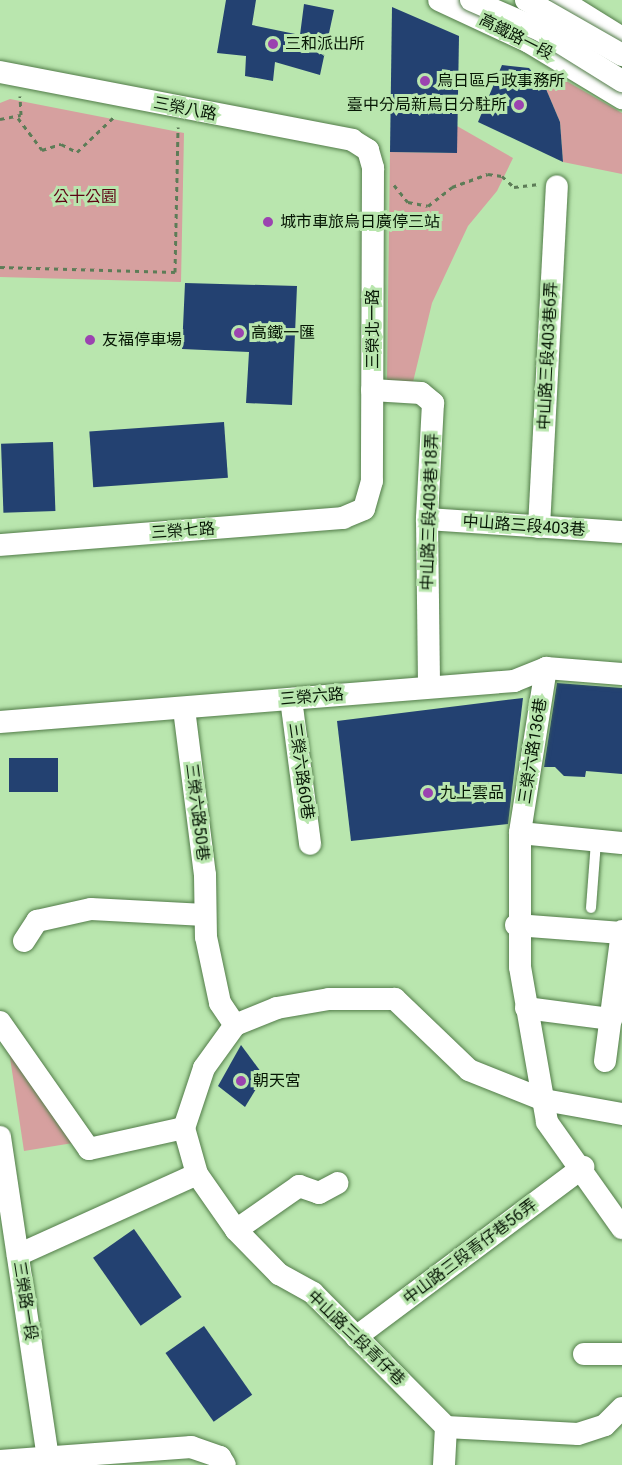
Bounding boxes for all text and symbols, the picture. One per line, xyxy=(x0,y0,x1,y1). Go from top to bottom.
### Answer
street label: 高鐵路一段 xyxy=(476,10,556,64)
place label: 三和派出所 xyxy=(285,34,365,54)
marker: 三和派出所 xyxy=(266,37,280,51)
place label: 烏日區戶政事務所 xyxy=(437,71,565,91)
marker: 烏日區戶政事務所 xyxy=(418,74,432,88)
street label: 三榮八路 xyxy=(152,93,218,125)
place label: 臺中分局新烏日分駐所 xyxy=(347,95,507,115)
marker: 臺中分局新烏日分駐所 xyxy=(512,98,526,112)
park label: 公十公園 xyxy=(53,187,117,207)
place label: 城市車旅烏日廣停三站 xyxy=(280,212,440,232)
marker: 城市車旅烏日廣停三站 xyxy=(261,215,275,229)
street label: 中山路三段403巷6弄 xyxy=(535,282,561,430)
street label: 三榮北一路 xyxy=(363,289,383,369)
place label: 高鐵一匯 xyxy=(251,323,315,343)
marker: 高鐵一匯 xyxy=(232,326,246,340)
place label: 友福停車場 xyxy=(102,330,182,350)
marker: 友福停車場 xyxy=(83,333,97,347)
street label: 中山路三段403巷18弄 xyxy=(418,433,442,591)
street label: 中山路三段403巷 xyxy=(462,512,586,540)
street label: 三榮七路 xyxy=(150,519,216,543)
street label: 三榮六路 xyxy=(279,685,345,709)
street label: 三榮六路136巷 xyxy=(515,697,551,805)
street label: 三榮六路60巷 xyxy=(285,721,317,821)
street label: 三榮六路50巷 xyxy=(182,762,212,862)
place label: 九上雲品 xyxy=(440,783,504,803)
marker: 九上雲品 xyxy=(421,786,435,800)
place label: 朝天宮 xyxy=(253,1071,301,1091)
marker: 朝天宮 xyxy=(234,1074,248,1088)
street label: 中山路三段青仔巷56弄 xyxy=(400,1196,540,1308)
street label: 三榮路一段 xyxy=(9,1260,41,1342)
street label: 中山路三段青仔巷 xyxy=(303,1287,409,1389)

